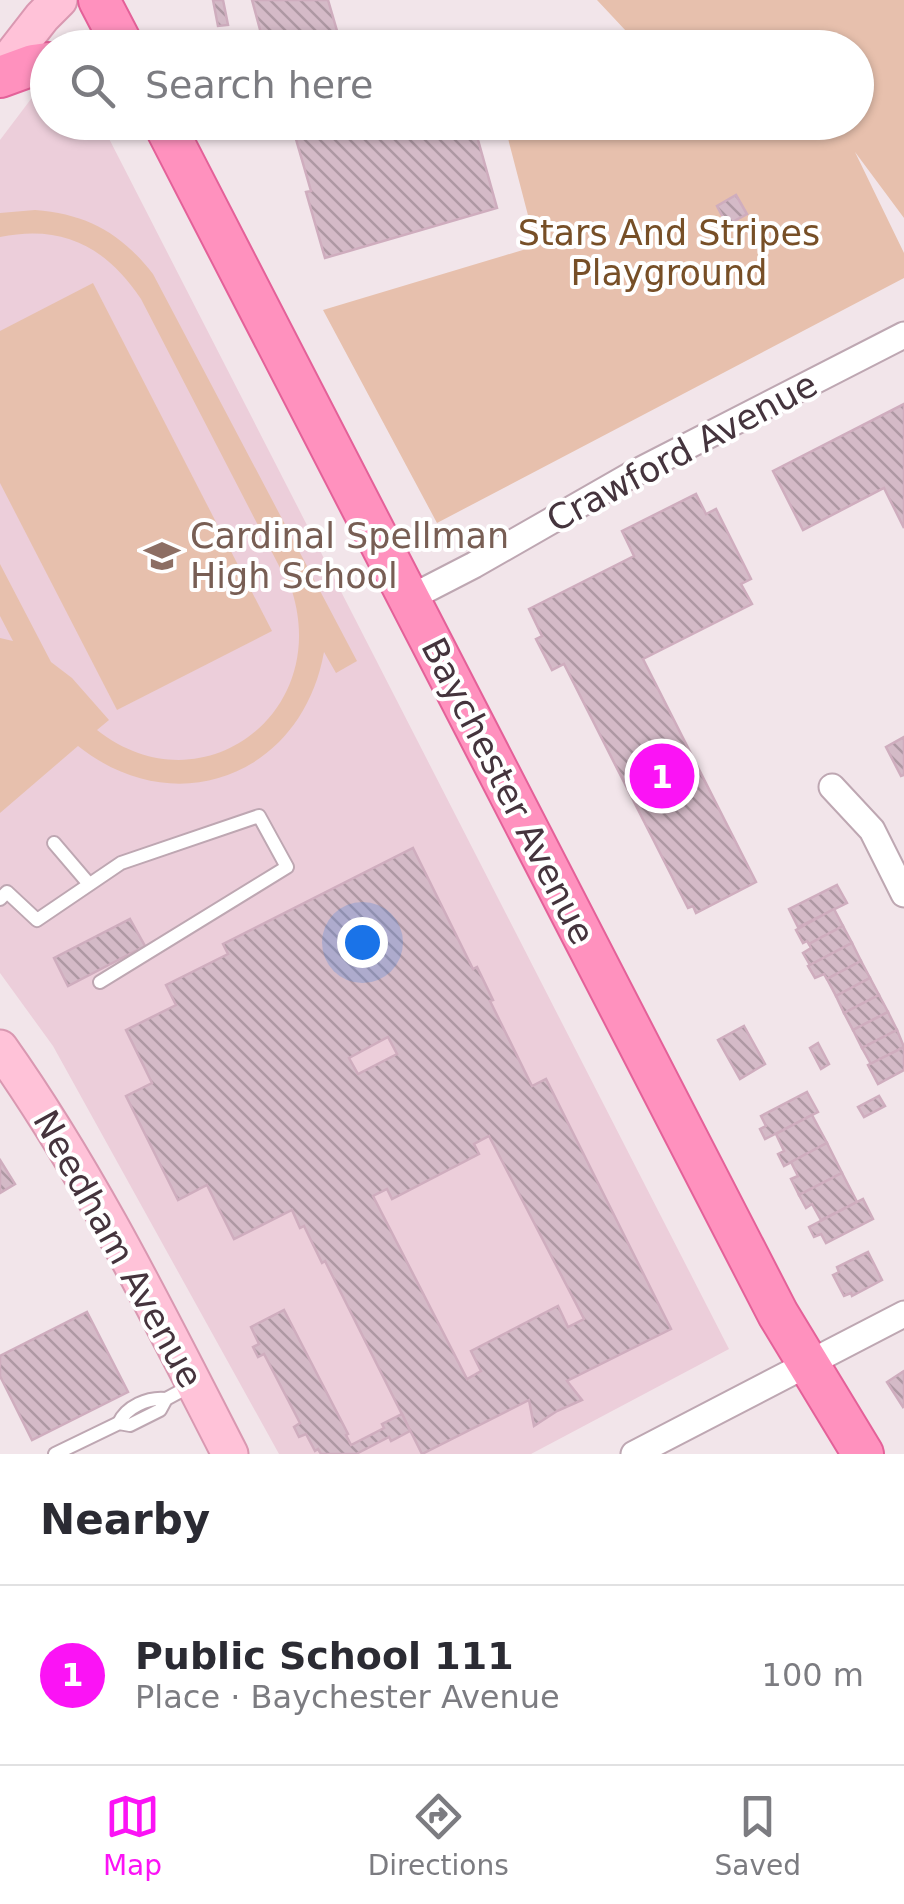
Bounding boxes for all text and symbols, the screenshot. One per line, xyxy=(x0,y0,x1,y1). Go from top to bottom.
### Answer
search box xyxy=(30,30,874,140)
icon: search xyxy=(65,58,120,113)
text: Search here xyxy=(145,63,373,107)
park label: Stars And Stripes Playground xyxy=(518,213,820,293)
street label: Crawford Avenue xyxy=(540,364,824,540)
place label: Cardinal Spellman High School xyxy=(190,516,509,596)
school or university icon: Cardinal Spellman High School xyxy=(143,537,181,575)
street label: Baychester Avenue xyxy=(413,631,603,951)
pin: 1 xyxy=(630,738,694,814)
your location xyxy=(337,917,388,968)
street label: Needham Avenue xyxy=(25,1104,211,1394)
text: Nearby xyxy=(40,1495,210,1544)
text: Public School 111 xyxy=(135,1634,514,1678)
text: 1 xyxy=(61,1656,84,1694)
text: 100 m xyxy=(762,1656,864,1694)
text: Place · Baychester Avenue xyxy=(135,1678,560,1716)
tab: Map xyxy=(103,1789,162,1882)
tab: Directions xyxy=(368,1789,509,1882)
tab: Saved xyxy=(715,1789,801,1882)

